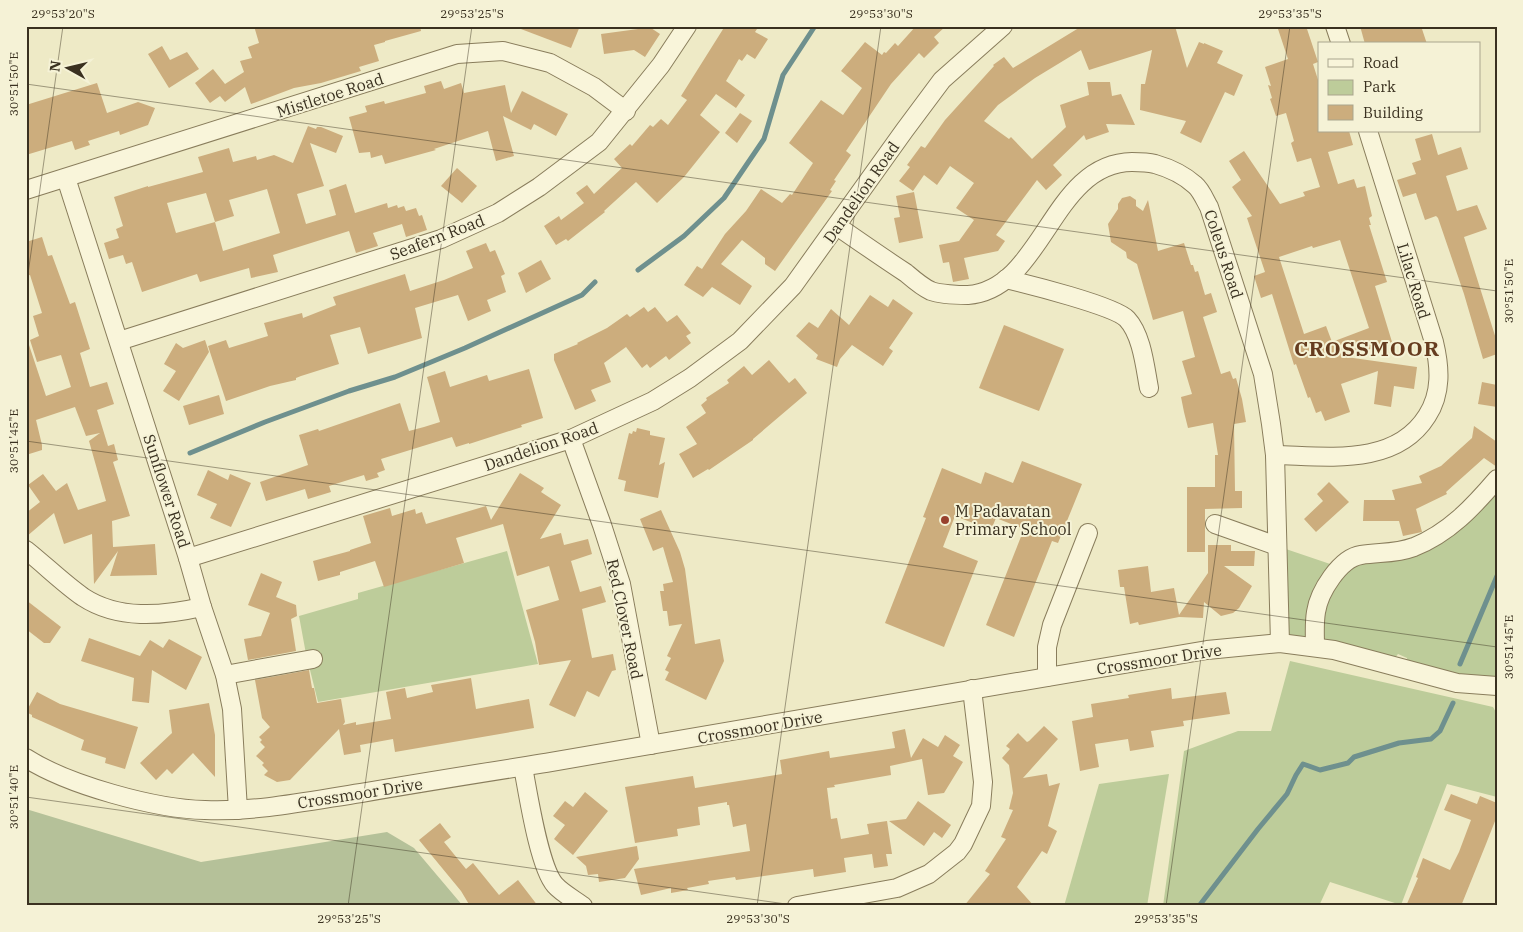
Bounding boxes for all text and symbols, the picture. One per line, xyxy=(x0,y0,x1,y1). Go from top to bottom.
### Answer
text: 29°53'20"S xyxy=(31,6,95,21)
text: 29°53'25"S xyxy=(440,6,504,21)
text: 29°53'30"S xyxy=(849,6,913,21)
text: 29°53'35"S xyxy=(1258,6,1322,21)
north arrow xyxy=(42,42,92,92)
legend xyxy=(1318,42,1480,132)
text: 30°51'50"E xyxy=(6,52,21,116)
text: Road xyxy=(1363,53,1399,72)
text: N xyxy=(45,59,65,73)
street label: Mistletoe Road xyxy=(274,68,386,122)
text: Park xyxy=(1363,77,1396,96)
text: Building xyxy=(1363,103,1423,122)
street label: Dandelion Road xyxy=(819,137,904,247)
street label: Coleus Road xyxy=(1200,207,1248,301)
street label: Seafern Road xyxy=(387,210,487,264)
street label: Lilac Road xyxy=(1393,241,1435,322)
text: 30°51'50"E xyxy=(1501,259,1516,323)
district label: CROSSMOOR xyxy=(1294,334,1440,362)
text: 30°51'45"E xyxy=(6,409,21,473)
street label: Dandelion Road xyxy=(481,417,601,475)
street label: Sunflower Road xyxy=(139,432,195,551)
place label: M Padavatan Primary School xyxy=(955,501,1072,539)
marker: M Padavatan Primary School xyxy=(939,514,951,526)
street label: Red Clover Road xyxy=(602,557,648,681)
text: 30°51'45"E xyxy=(1501,615,1516,679)
street label: Crossmoor Drive xyxy=(1095,639,1223,679)
street label: Crossmoor Drive xyxy=(696,706,824,748)
text: 30°51'40"E xyxy=(6,765,21,829)
street label: Crossmoor Drive xyxy=(296,773,424,813)
text: 29°53'25"S xyxy=(317,911,381,926)
text: 29°53'30"S xyxy=(726,911,790,926)
text: 29°53'35"S xyxy=(1134,911,1198,926)

